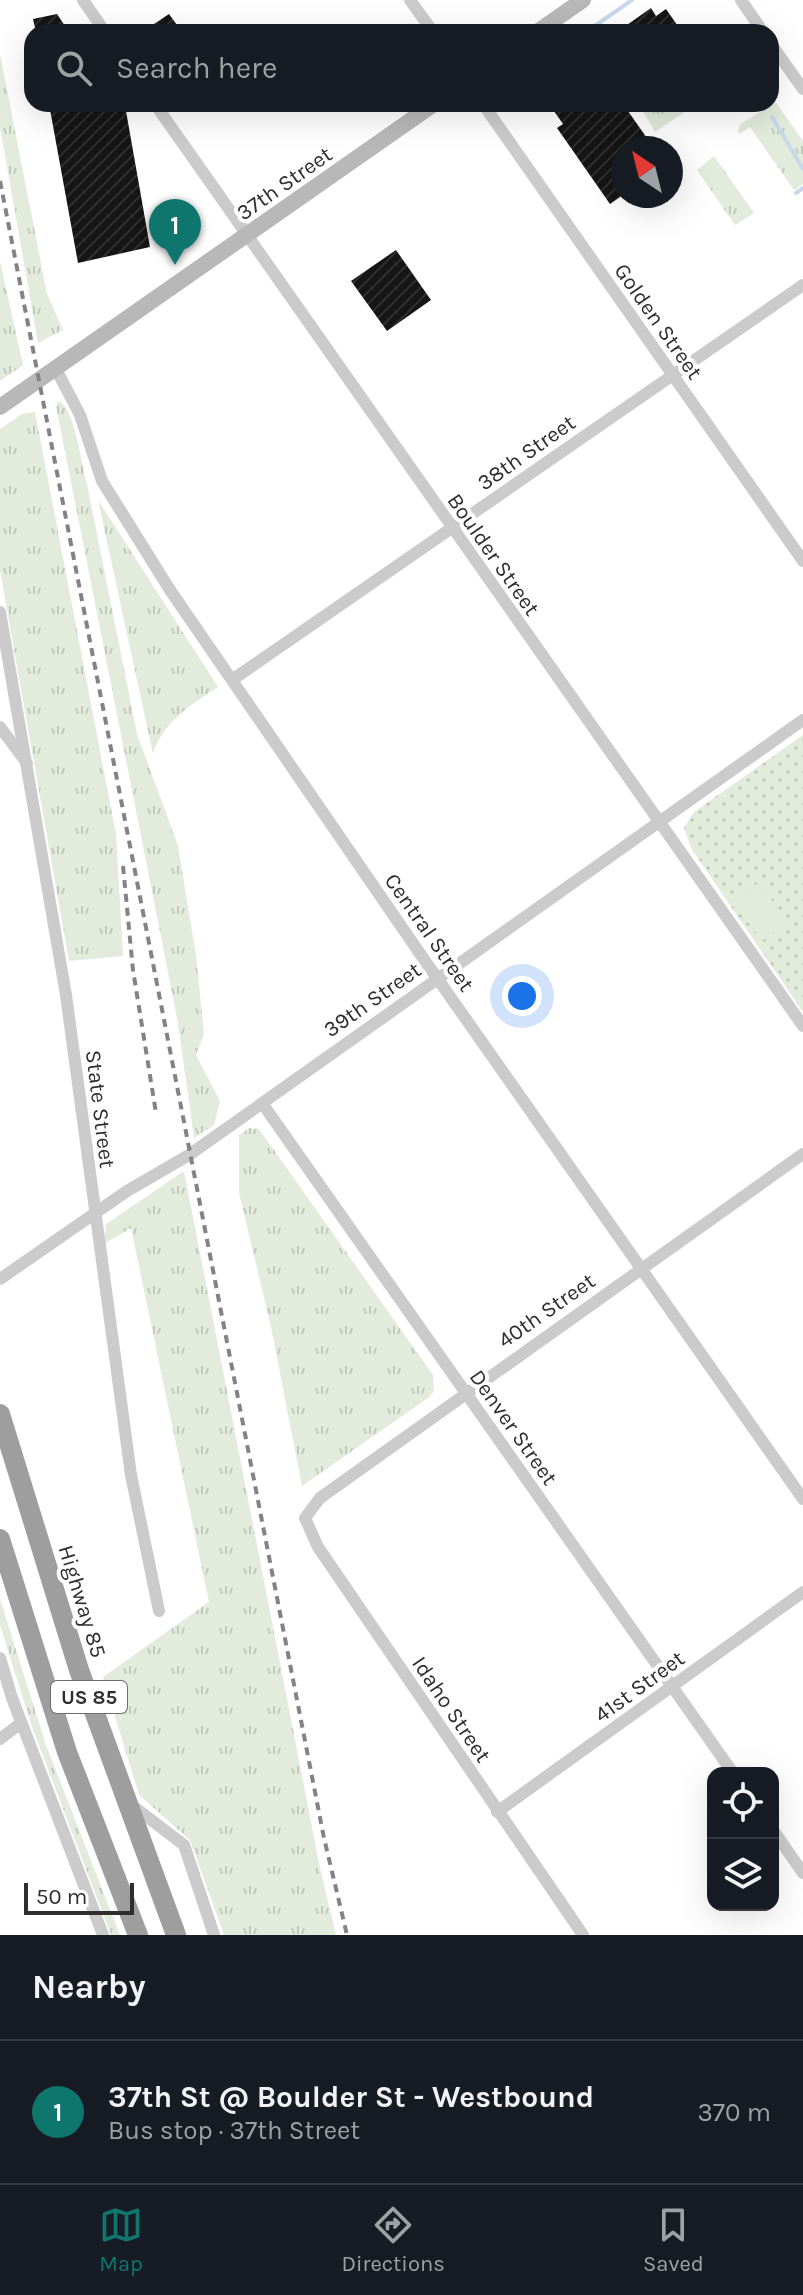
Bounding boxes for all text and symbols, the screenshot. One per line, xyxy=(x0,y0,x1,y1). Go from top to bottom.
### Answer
search box xyxy=(24,24,779,112)
icon: search xyxy=(52,46,96,90)
text: Search here xyxy=(116,50,277,86)
north arrow xyxy=(611,136,683,208)
street label: 37th Street xyxy=(232,141,337,226)
pin: 1 xyxy=(149,199,201,265)
street label: Golden Street xyxy=(609,259,708,385)
street label: 38th Street xyxy=(473,410,581,496)
street label: Boulder Street xyxy=(441,489,545,621)
street label: Central Street xyxy=(379,869,479,997)
street label: 39th Street xyxy=(319,957,426,1043)
your location xyxy=(502,976,542,1016)
street label: State Street xyxy=(80,1049,120,1170)
street label: 40th Street xyxy=(493,1268,600,1354)
street label: Denver Street xyxy=(464,1365,563,1490)
street label: Highway 85 xyxy=(53,1542,111,1661)
street label: 41st Street xyxy=(589,1645,690,1728)
street label: Idaho Street xyxy=(406,1652,496,1767)
road number: US 85 xyxy=(51,1681,127,1713)
map controls xyxy=(707,1767,779,1911)
button: locate xyxy=(707,1767,779,1839)
button: layers xyxy=(707,1839,779,1911)
scale bar xyxy=(24,1879,134,1915)
text: 50 m xyxy=(36,1884,87,1910)
text: Nearby xyxy=(32,1967,146,2007)
text: 37th St @ Boulder St - Westbound xyxy=(108,2079,594,2115)
text: 1 xyxy=(53,2097,63,2128)
text: 370 m xyxy=(698,2097,771,2128)
text: Bus stop · 37th Street xyxy=(108,2115,360,2146)
tab: Map xyxy=(99,2203,143,2277)
tab: Directions xyxy=(341,2203,445,2277)
tab: Saved xyxy=(643,2203,704,2277)

